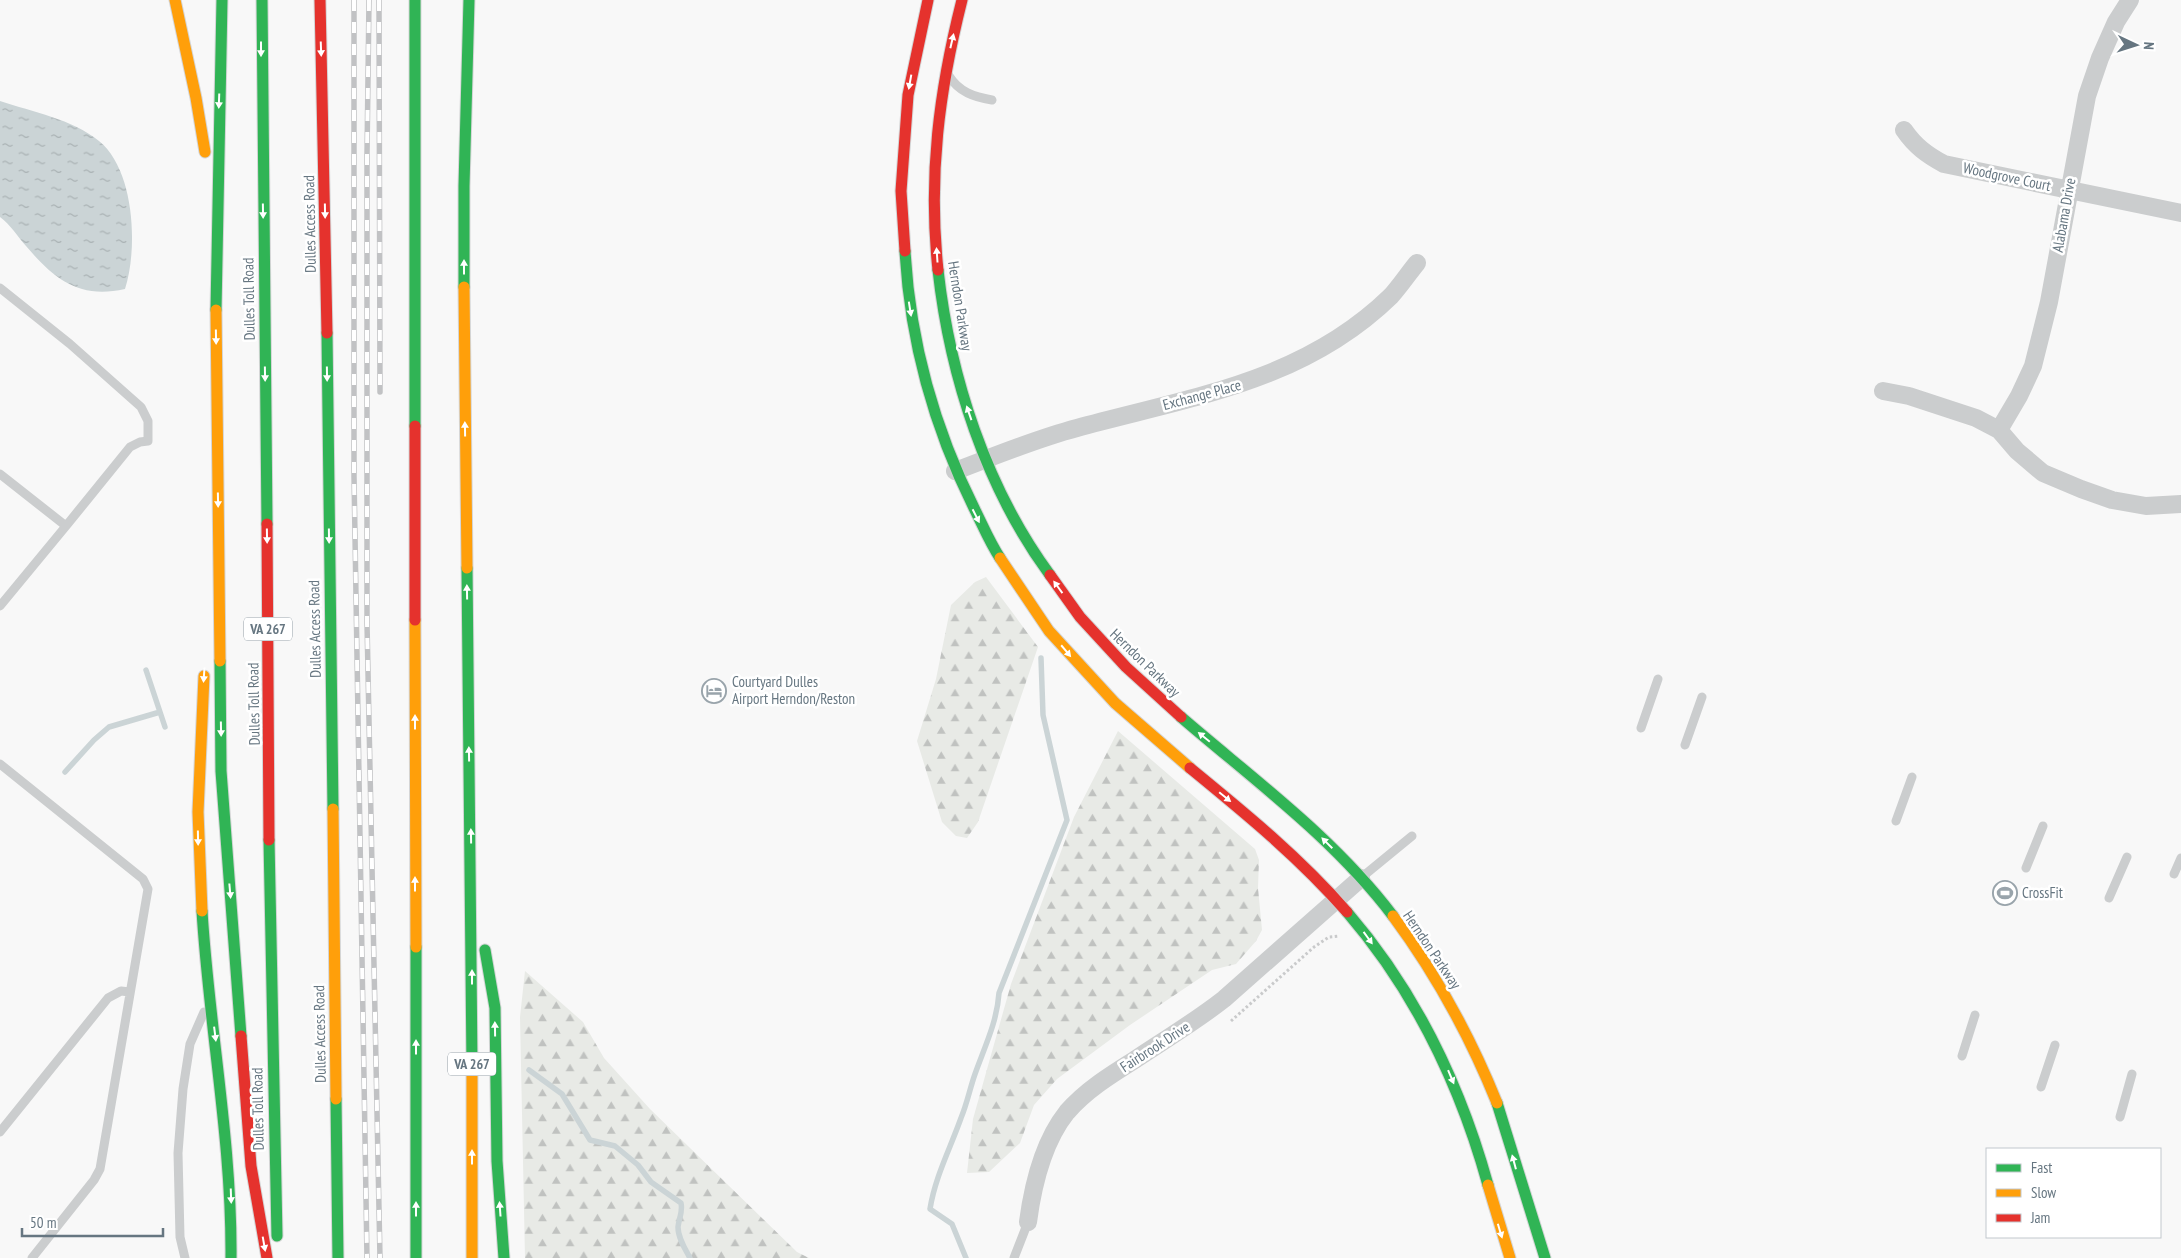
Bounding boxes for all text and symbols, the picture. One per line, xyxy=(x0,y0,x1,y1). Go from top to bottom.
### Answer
north arrow xyxy=(2111,20,2161,70)
one-way arrow xyxy=(948,34,956,49)
one-way arrow xyxy=(257,41,265,57)
one-way arrow xyxy=(317,41,325,57)
text: N xyxy=(2140,42,2158,50)
one-way arrow xyxy=(905,74,913,90)
one-way arrow xyxy=(215,93,223,109)
street label: Woodgrove Court xyxy=(1962,158,2053,195)
street label: Dulles Access Road xyxy=(299,175,320,273)
street label: Alabama Drive xyxy=(2048,176,2079,254)
one-way arrow xyxy=(259,203,267,219)
one-way arrow xyxy=(321,203,329,219)
one-way arrow xyxy=(932,247,940,263)
street label: Dulles Toll Road xyxy=(238,257,259,341)
one-way arrow xyxy=(460,259,468,275)
street label: Herndon Parkway xyxy=(944,260,977,352)
one-way arrow xyxy=(906,301,914,317)
one-way arrow xyxy=(212,329,220,345)
one-way arrow xyxy=(261,366,269,382)
one-way arrow xyxy=(323,366,331,382)
street label: Exchange Place xyxy=(1161,375,1243,414)
one-way arrow xyxy=(965,406,973,421)
one-way arrow xyxy=(461,421,469,437)
one-way arrow xyxy=(214,492,222,508)
one-way arrow xyxy=(972,508,980,523)
one-way arrow xyxy=(263,528,271,544)
one-way arrow xyxy=(325,528,333,544)
street label: Dulles Access Road xyxy=(304,580,325,678)
one-way arrow xyxy=(1053,580,1063,593)
one-way arrow xyxy=(463,584,471,600)
road number: VA 267 xyxy=(244,618,292,640)
street label: Herndon Parkway xyxy=(1106,624,1185,701)
one-way arrow xyxy=(1060,644,1071,657)
street label: Dulles Toll Road xyxy=(243,662,264,746)
one-way arrow xyxy=(200,668,208,684)
place label: Courtyard Dulles Airport Herndon/Reston xyxy=(732,672,855,708)
hotel icon: Courtyard Dulles Airport Herndon/Reston xyxy=(701,678,727,704)
one-way arrow xyxy=(411,714,419,730)
one-way arrow xyxy=(217,721,225,737)
one-way arrow xyxy=(1198,731,1211,742)
one-way arrow xyxy=(465,746,473,762)
one-way arrow xyxy=(1219,792,1232,803)
one-way arrow xyxy=(467,828,475,844)
one-way arrow xyxy=(194,830,202,846)
one-way arrow xyxy=(1321,837,1333,849)
one-way arrow xyxy=(411,876,419,892)
sports icon: CrossFit xyxy=(1992,880,2018,906)
one-way arrow xyxy=(226,883,234,899)
place label: CrossFit xyxy=(2022,883,2063,902)
street label: Herndon Parkway xyxy=(1399,907,1466,993)
one-way arrow xyxy=(1362,931,1372,944)
one-way arrow xyxy=(467,969,475,985)
street label: Dulles Access Road xyxy=(309,985,330,1083)
street label: Fairbrook Drive xyxy=(1116,1017,1193,1076)
one-way arrow xyxy=(491,1021,499,1037)
one-way arrow xyxy=(211,1027,219,1043)
one-way arrow xyxy=(412,1039,420,1055)
road number: VA 267 xyxy=(448,1052,496,1076)
street label: Dulles Toll Road xyxy=(247,1067,268,1151)
one-way arrow xyxy=(1447,1070,1455,1084)
legend xyxy=(1986,1148,2161,1238)
one-way arrow xyxy=(468,1149,476,1165)
one-way arrow xyxy=(1510,1154,1518,1169)
text: Fast xyxy=(2031,1158,2052,1177)
text: Slow xyxy=(2031,1183,2056,1202)
one-way arrow xyxy=(227,1188,235,1204)
one-way arrow xyxy=(412,1201,420,1217)
one-way arrow xyxy=(496,1201,504,1217)
scale bar xyxy=(22,1206,164,1238)
text: Jam xyxy=(2030,1208,2050,1227)
text: 50 m xyxy=(30,1213,56,1232)
one-way arrow xyxy=(1497,1224,1505,1239)
one-way arrow xyxy=(261,1236,269,1252)

